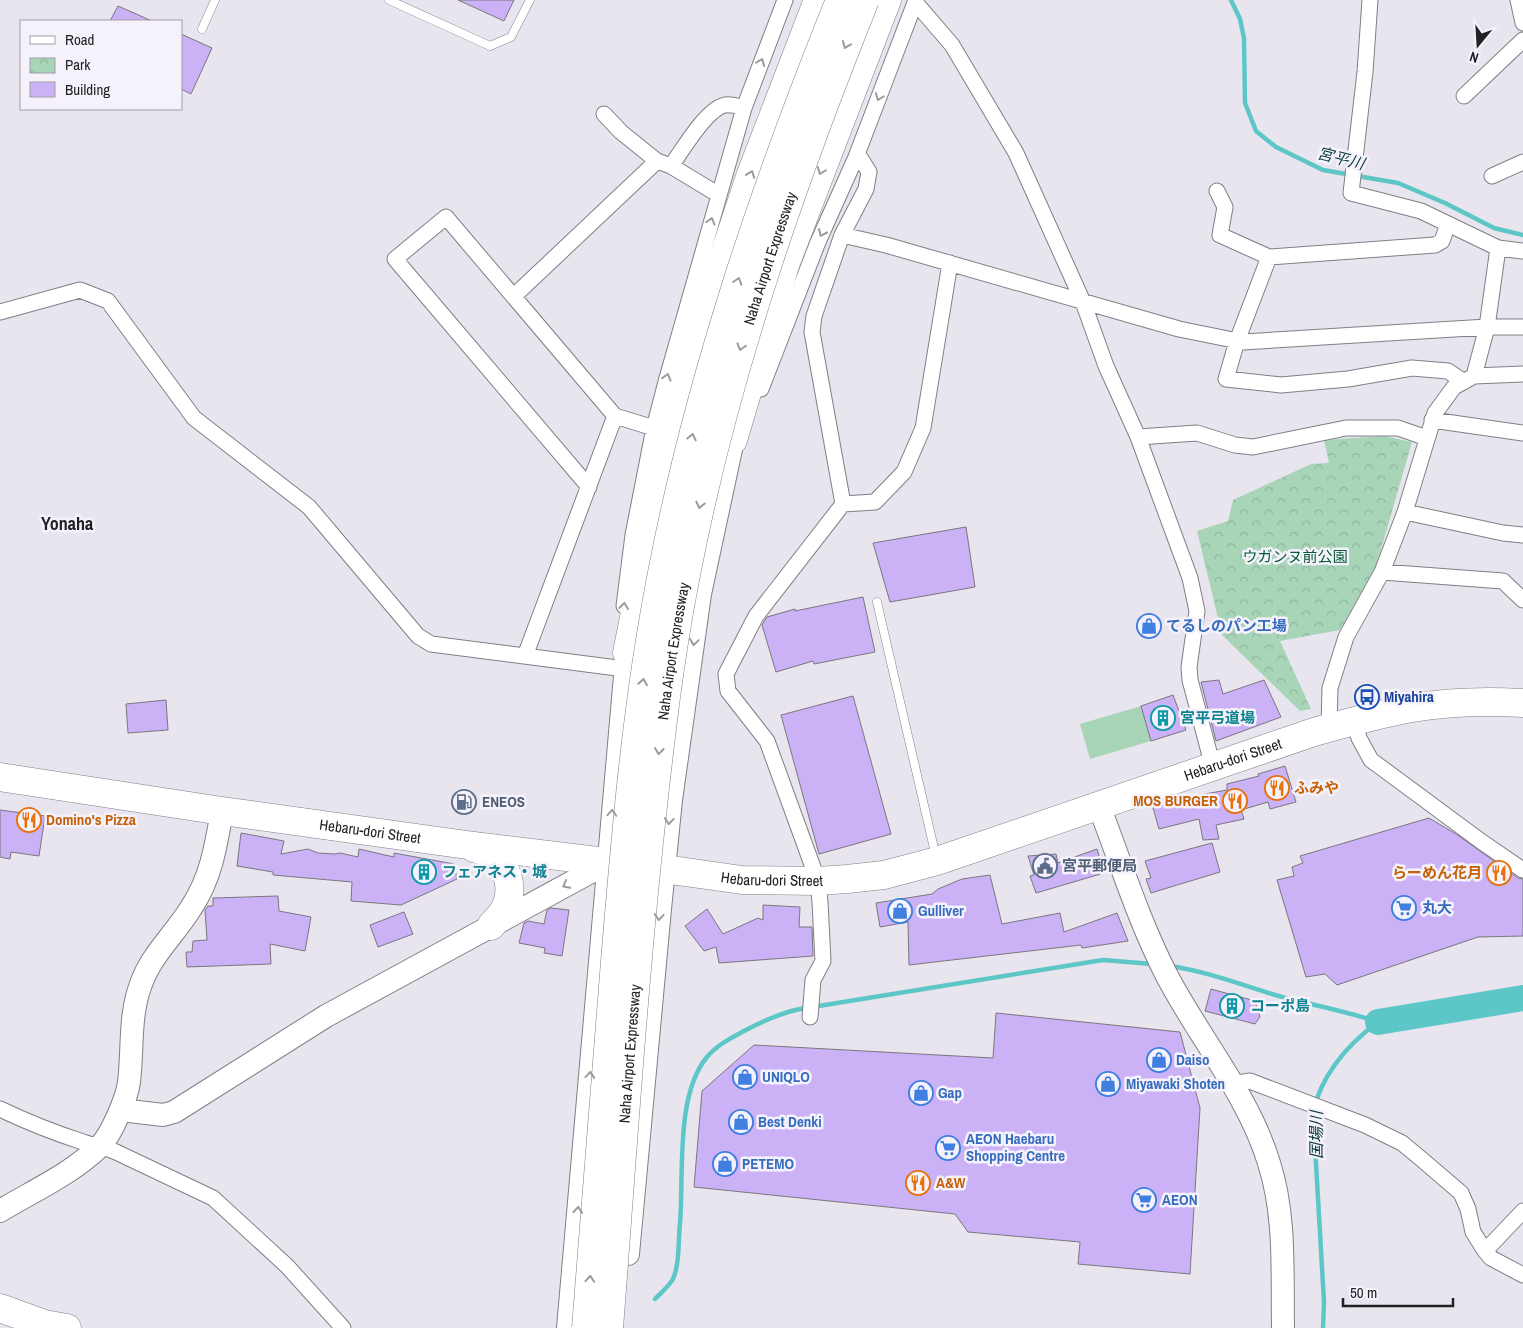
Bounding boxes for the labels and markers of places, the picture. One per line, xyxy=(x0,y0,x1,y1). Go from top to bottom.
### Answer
shop icon: てるしのパン工場 xyxy=(1136,613,1162,639)
place label: てるしのパン工場 xyxy=(1166,615,1287,636)
bus stop icon: Miyahira xyxy=(1354,684,1380,710)
place label: Miyahira xyxy=(1384,686,1434,707)
building icon: 宮平弓道場 xyxy=(1150,705,1176,731)
place label: 宮平弓道場 xyxy=(1180,707,1255,728)
restaurant icon: ふみや xyxy=(1264,775,1290,801)
place label: ふみや xyxy=(1294,777,1339,798)
restaurant icon: MOS BURGER xyxy=(1222,788,1248,814)
fuel station icon: ENEOS xyxy=(451,789,477,815)
place label: MOS BURGER xyxy=(1133,790,1218,811)
place label: ENEOS xyxy=(482,791,525,812)
restaurant icon: Domino's Pizza xyxy=(16,807,42,833)
place label: Domino's Pizza xyxy=(46,809,136,830)
public building icon: 宮平郵便局 xyxy=(1032,853,1058,879)
place label: 宮平郵便局 xyxy=(1062,855,1137,876)
building icon: フェアネス・城 xyxy=(411,859,437,885)
restaurant icon: らーめん花月 xyxy=(1486,860,1512,886)
place label: フェアネス・城 xyxy=(442,861,547,882)
place label: らーめん花月 xyxy=(1392,862,1482,883)
supermarket icon: 丸大 xyxy=(1391,895,1417,921)
place label: 丸大 xyxy=(1422,897,1452,918)
shop icon: Gulliver xyxy=(887,898,913,924)
place label: Gulliver xyxy=(918,900,964,921)
building icon: コーポ島 xyxy=(1219,993,1245,1019)
place label: コーポ島 xyxy=(1250,995,1310,1016)
shop icon: Daiso xyxy=(1146,1047,1172,1073)
place label: Daiso xyxy=(1176,1049,1210,1070)
shop icon: UNIQLO xyxy=(732,1064,758,1090)
place label: UNIQLO xyxy=(762,1066,810,1087)
shop icon: Miyawaki Shoten xyxy=(1095,1071,1121,1097)
place label: Miyawaki Shoten xyxy=(1126,1073,1225,1094)
shop icon: Gap xyxy=(908,1080,934,1106)
place label: Gap xyxy=(938,1082,962,1103)
shop icon: Best Denki xyxy=(728,1109,754,1135)
place label: Best Denki xyxy=(758,1111,822,1132)
place label: AEON Haebaru Shopping Centre xyxy=(966,1128,1065,1166)
supermarket icon: AEON Haebaru Shopping Centre xyxy=(935,1135,961,1161)
shop icon: PETEMO xyxy=(712,1151,738,1177)
place label: PETEMO xyxy=(742,1153,794,1174)
restaurant icon: A&W xyxy=(905,1170,931,1196)
place label: A&W xyxy=(936,1172,966,1193)
supermarket icon: AEON xyxy=(1131,1187,1157,1213)
place label: AEON xyxy=(1162,1189,1198,1210)

